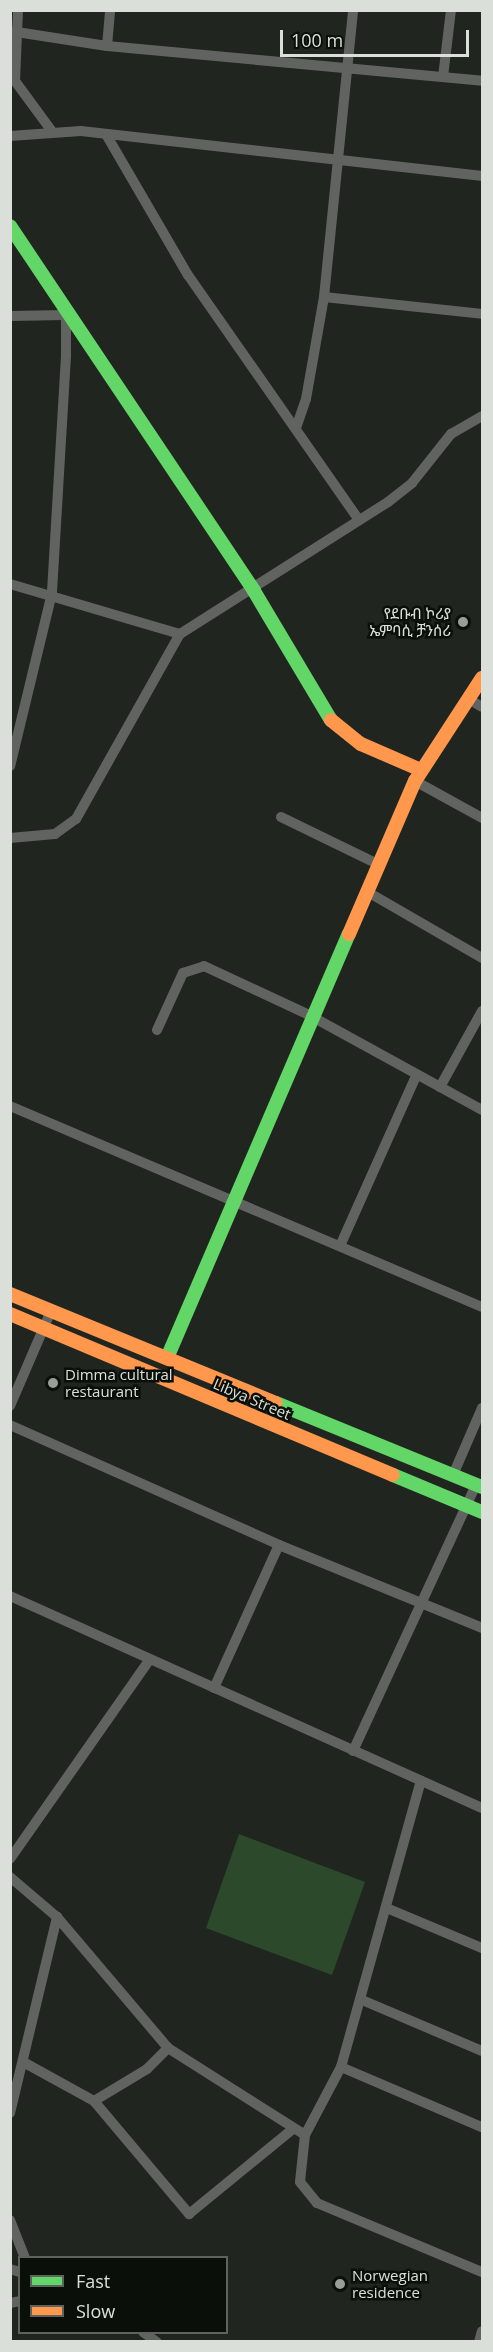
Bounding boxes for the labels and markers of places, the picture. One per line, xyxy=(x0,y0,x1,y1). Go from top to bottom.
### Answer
place label: የደቡብ ኮሪያ ኤምባሲ ቻንሰሪ xyxy=(369,604,451,639)
marker: የደቡብ ኮሪያ ኤምባሲ ቻንሰሪ xyxy=(456,615,470,629)
place label: Dimma cultural restaurant xyxy=(65,1365,173,1400)
marker: Dimma cultural restaurant xyxy=(46,1376,60,1390)
place label: Norwegian residence xyxy=(352,2266,428,2301)
marker: Norwegian residence xyxy=(333,2277,347,2291)

